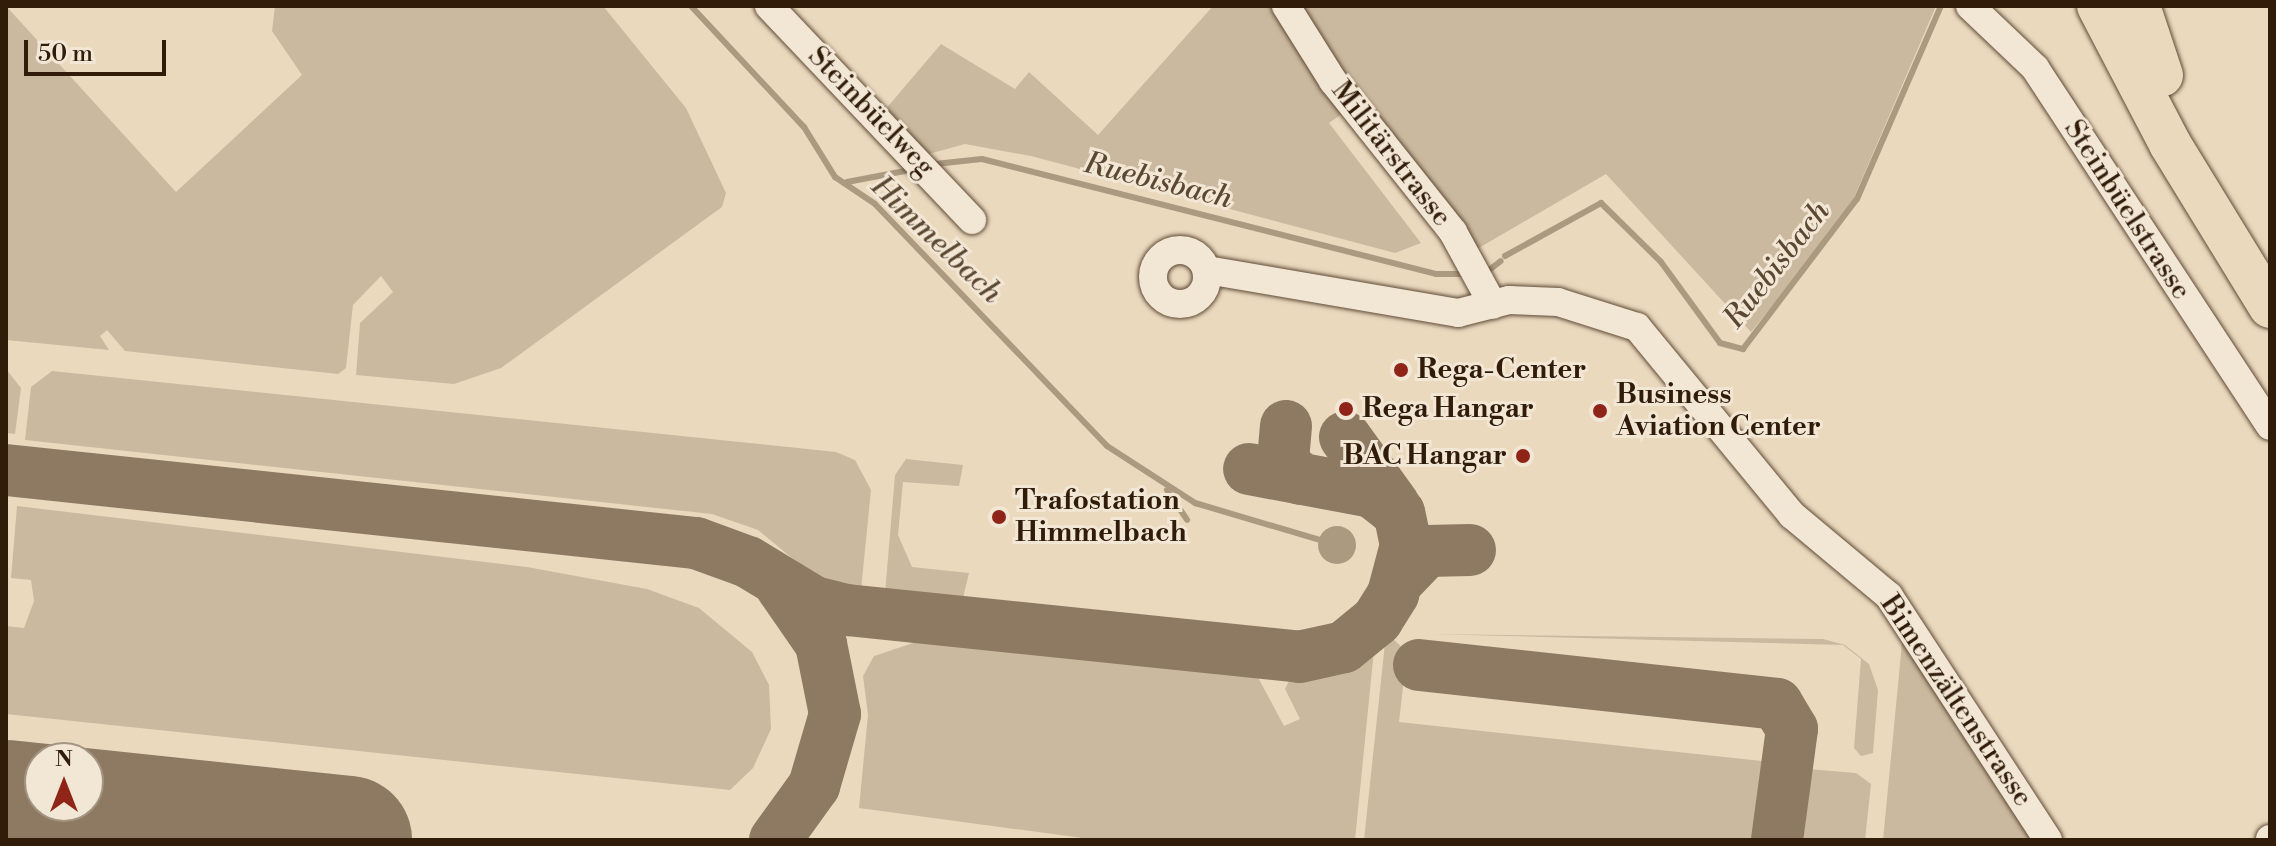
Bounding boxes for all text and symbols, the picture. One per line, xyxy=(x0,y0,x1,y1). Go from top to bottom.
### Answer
scale bar xyxy=(28,24,170,74)
text: 50 m xyxy=(38,39,93,69)
street label: Steinbüelweg xyxy=(801,40,941,184)
street label: Militärstrasse xyxy=(1324,75,1458,233)
street label: Steinbüelstrasse xyxy=(2056,114,2198,306)
water label: Ruebisbach xyxy=(1080,145,1236,217)
water label: Himmelbach xyxy=(863,169,1009,311)
water label: Ruebisbach xyxy=(1716,194,1838,336)
place label: Rega-Center xyxy=(1417,353,1586,387)
marker: Rega-Center xyxy=(1392,361,1410,379)
place label: Business Aviation Center xyxy=(1616,378,1821,444)
place label: Rega Hangar xyxy=(1362,392,1534,426)
marker: Rega Hangar xyxy=(1337,400,1355,418)
marker: Business Aviation Center xyxy=(1591,402,1609,420)
place label: BAC Hangar xyxy=(1343,439,1507,473)
marker: BAC Hangar xyxy=(1514,447,1532,465)
place label: Trafostation Himmelbach xyxy=(1015,484,1187,550)
marker: Trafostation Himmelbach xyxy=(990,508,1008,526)
street label: Bimenzältenstrasse xyxy=(1873,589,2039,813)
north arrow xyxy=(24,742,104,822)
text: N xyxy=(55,746,73,773)

